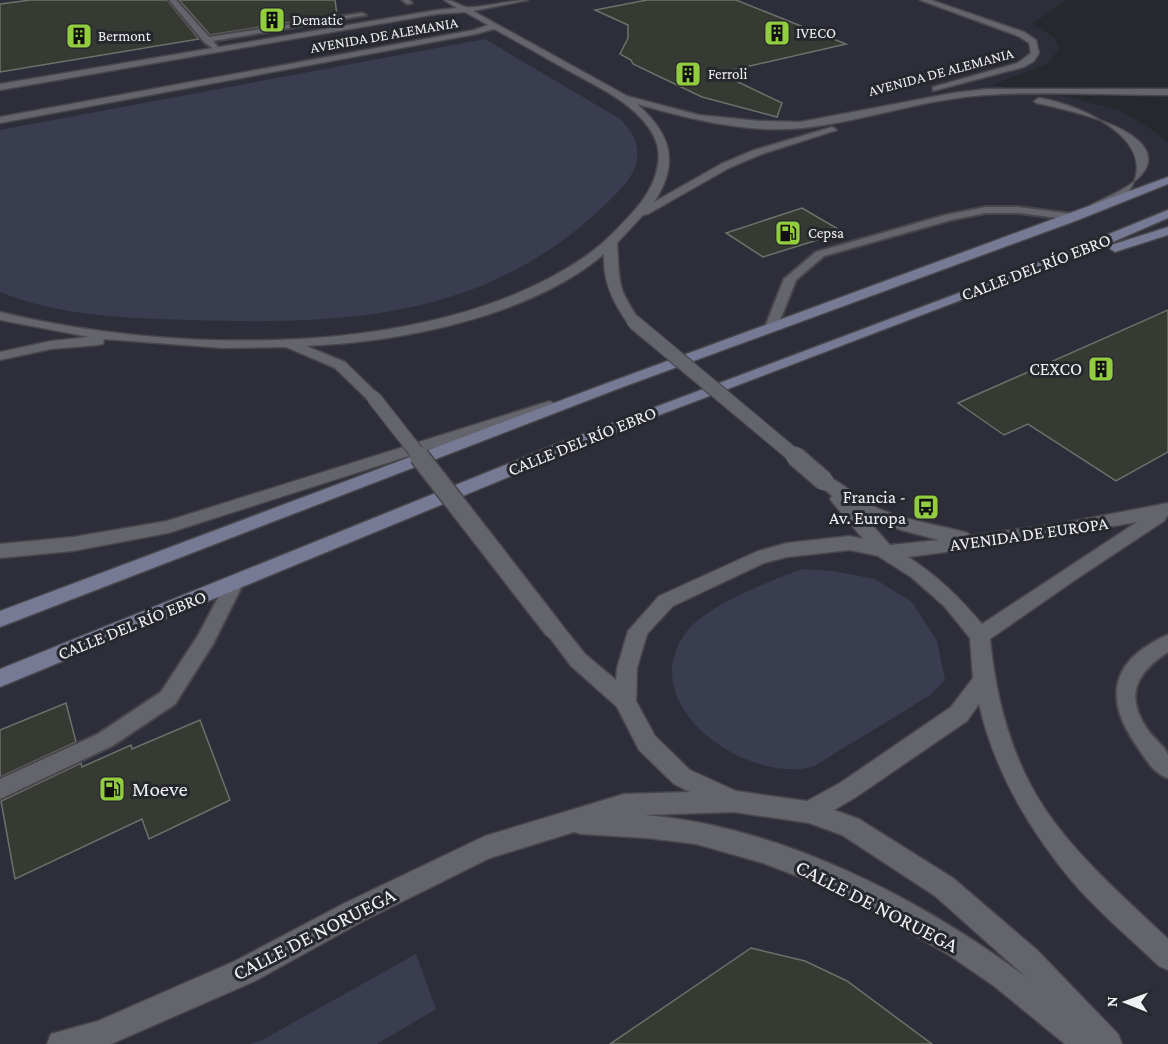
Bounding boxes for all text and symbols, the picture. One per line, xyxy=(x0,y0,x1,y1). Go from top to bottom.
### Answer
building icon: Dematic xyxy=(257,5,287,35)
place label: Dematic xyxy=(292,12,343,28)
street label: AVENIDA DE ALEMANIA xyxy=(309,14,460,56)
building icon: IVECO xyxy=(762,18,792,48)
building icon: Bermont xyxy=(64,21,94,51)
place label: IVECO xyxy=(796,25,836,41)
place label: Bermont xyxy=(98,28,152,44)
street label: AVENIDA DE ALEMANIA xyxy=(867,45,1016,99)
building icon: Ferroli xyxy=(673,59,703,89)
place label: Ferroli xyxy=(708,66,747,82)
fuel station icon: Cepsa xyxy=(773,218,803,248)
place label: Cepsa xyxy=(808,225,844,242)
street label: CALLE DEL RÍO EBRO xyxy=(959,229,1113,305)
building icon: CEXCO xyxy=(1086,354,1116,384)
place label: CEXCO xyxy=(1029,359,1082,379)
street label: CALLE DEL RÍO EBRO xyxy=(505,402,659,480)
place label: Francia - Av. Europa xyxy=(829,487,906,528)
bus stop icon: Francia - Av. Europa xyxy=(911,492,941,522)
street label: AVENIDA DE EUROPA xyxy=(948,513,1110,555)
street label: CALLE DEL RÍO EBRO xyxy=(55,586,209,664)
fuel station icon: Moeve xyxy=(97,774,127,804)
place label: Moeve xyxy=(132,777,188,801)
street label: CALLE DE NORUEGA xyxy=(792,855,962,957)
street label: CALLE DE NORUEGA xyxy=(229,883,399,985)
north arrow xyxy=(1096,972,1156,1032)
text: N xyxy=(1103,996,1120,1007)

